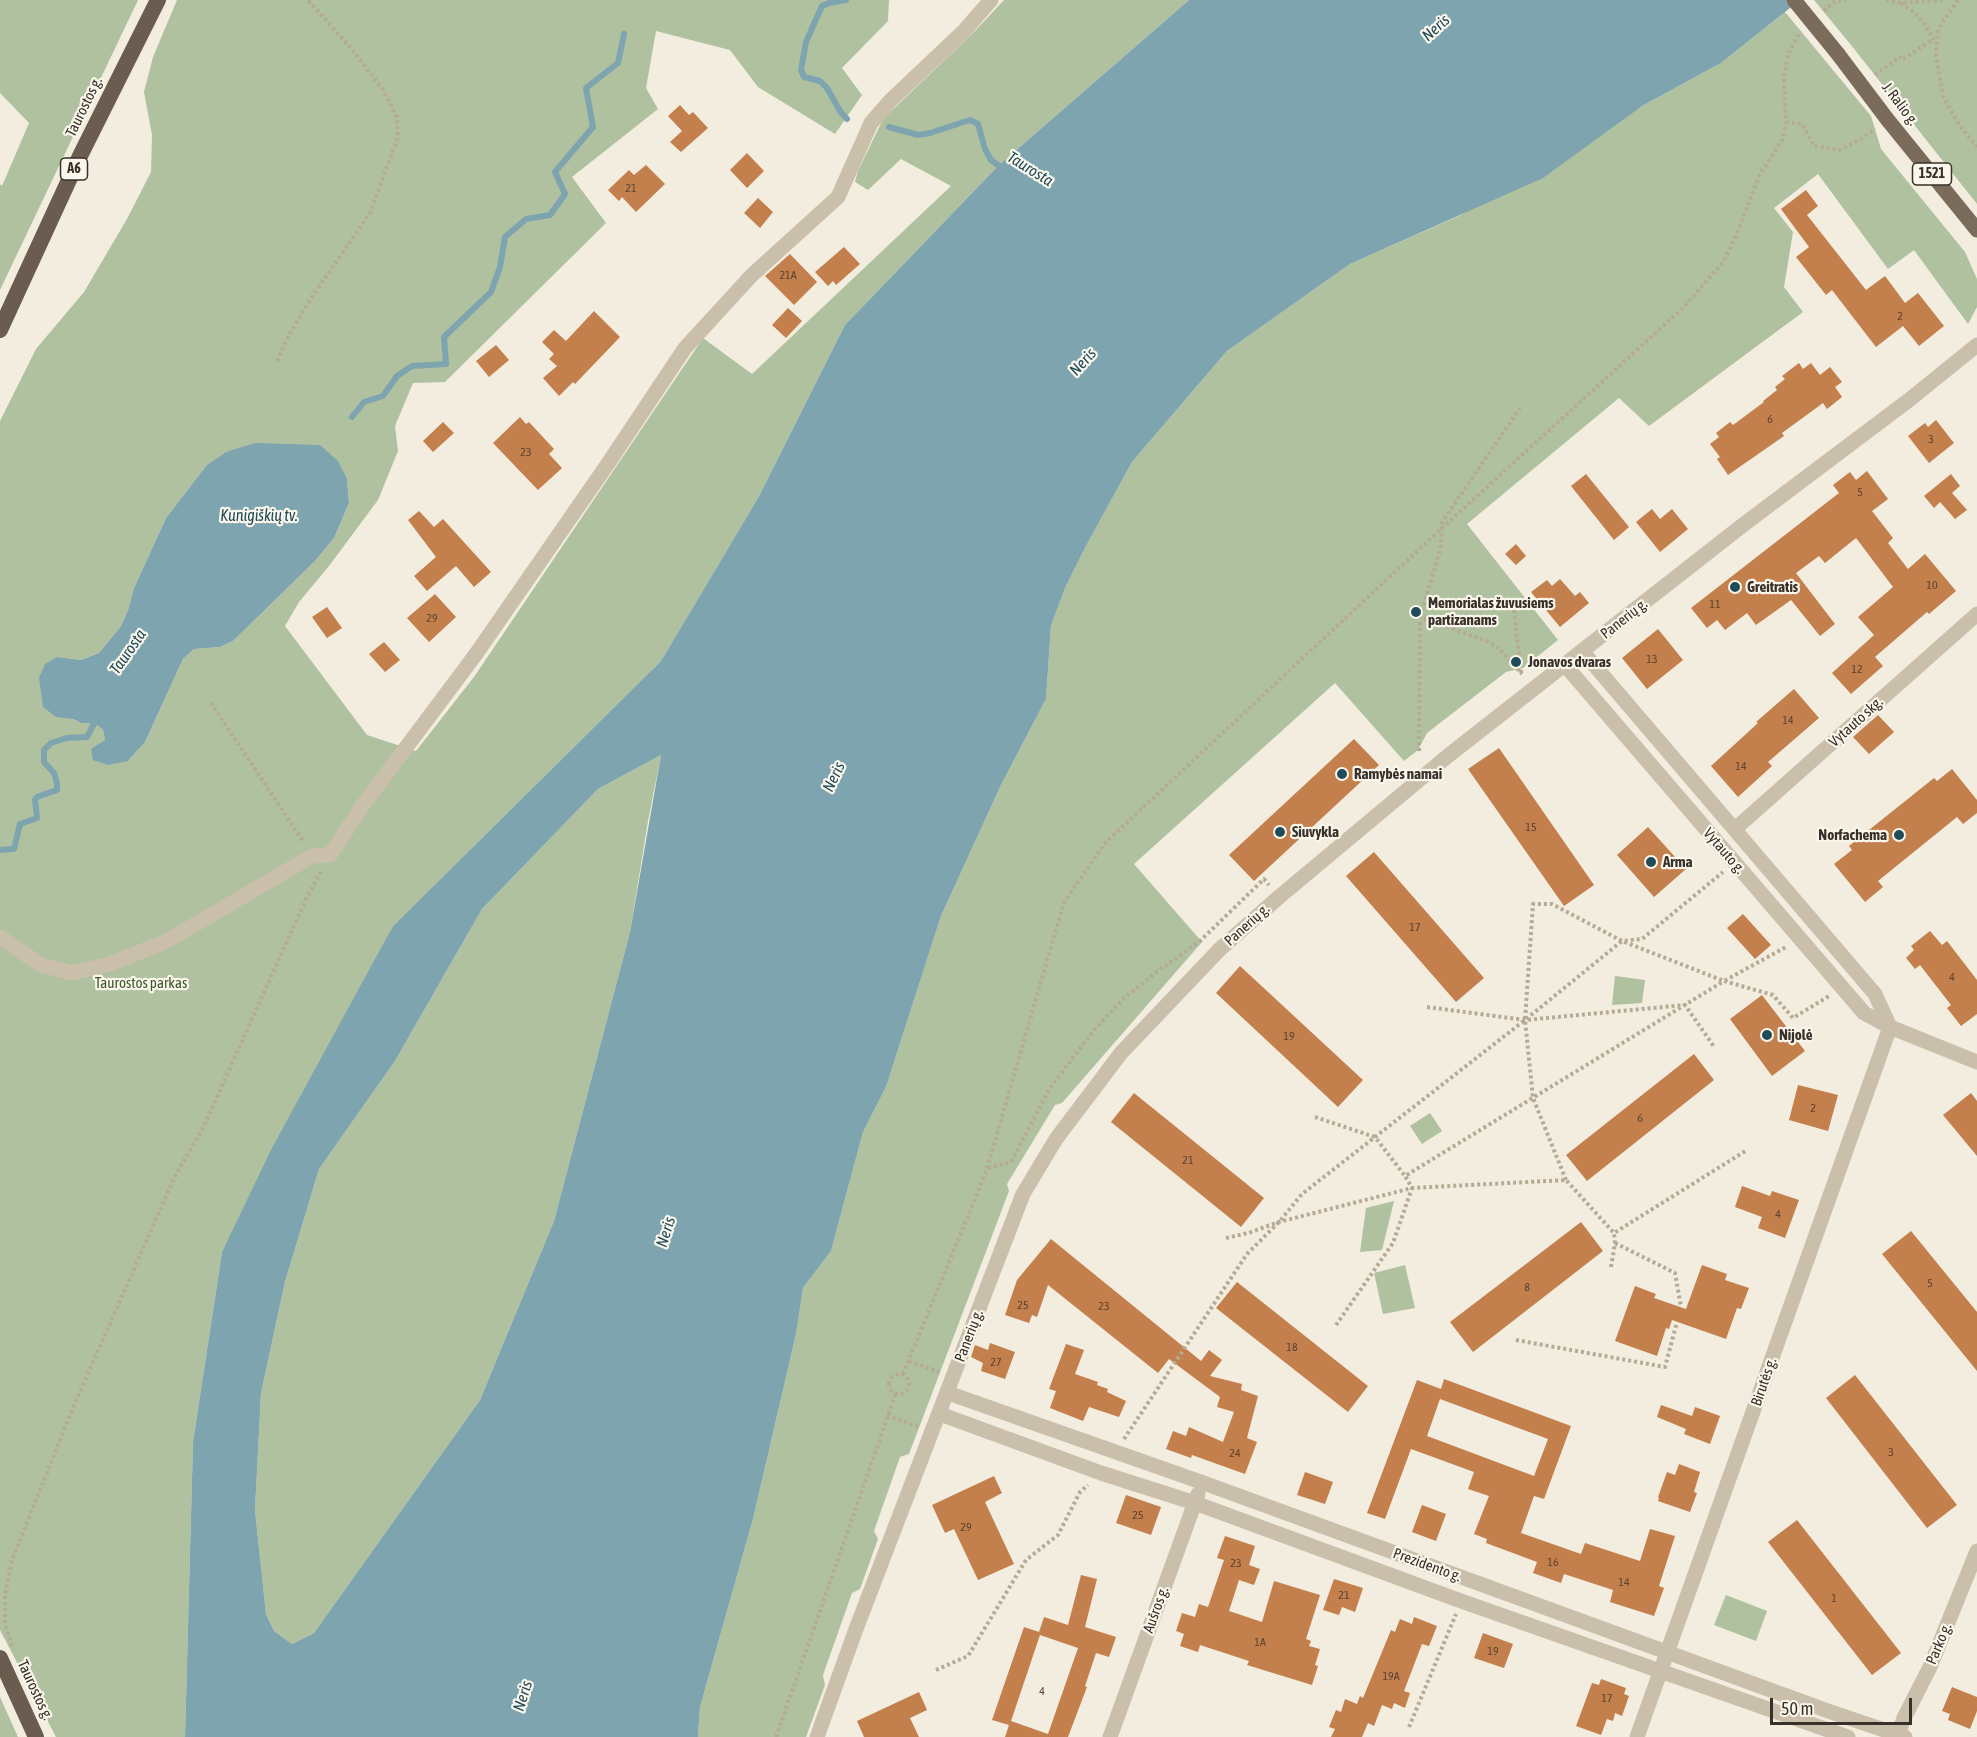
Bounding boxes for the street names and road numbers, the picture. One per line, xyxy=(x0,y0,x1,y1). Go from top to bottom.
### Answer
street label: Taurostos g. xyxy=(62,74,106,140)
street label: J. Ralio g. xyxy=(1878,79,1922,129)
road number: A6 xyxy=(60,158,88,180)
road number: 1521 xyxy=(1912,163,1952,185)
street label: Panerių g. xyxy=(1597,595,1651,643)
street label: Vytauto skg. xyxy=(1825,693,1887,751)
street label: Vytauto g. xyxy=(1699,825,1749,877)
street label: Panerių g. xyxy=(1221,900,1273,950)
street label: Panerių g. xyxy=(951,1307,987,1365)
street label: Birutės g. xyxy=(1747,1356,1781,1408)
street label: Prezidento g. xyxy=(1391,1544,1463,1586)
street label: Aušros g. xyxy=(1139,1584,1173,1636)
street label: Parko g. xyxy=(1922,1621,1956,1667)
street label: Taurostos g. xyxy=(13,1657,57,1723)

